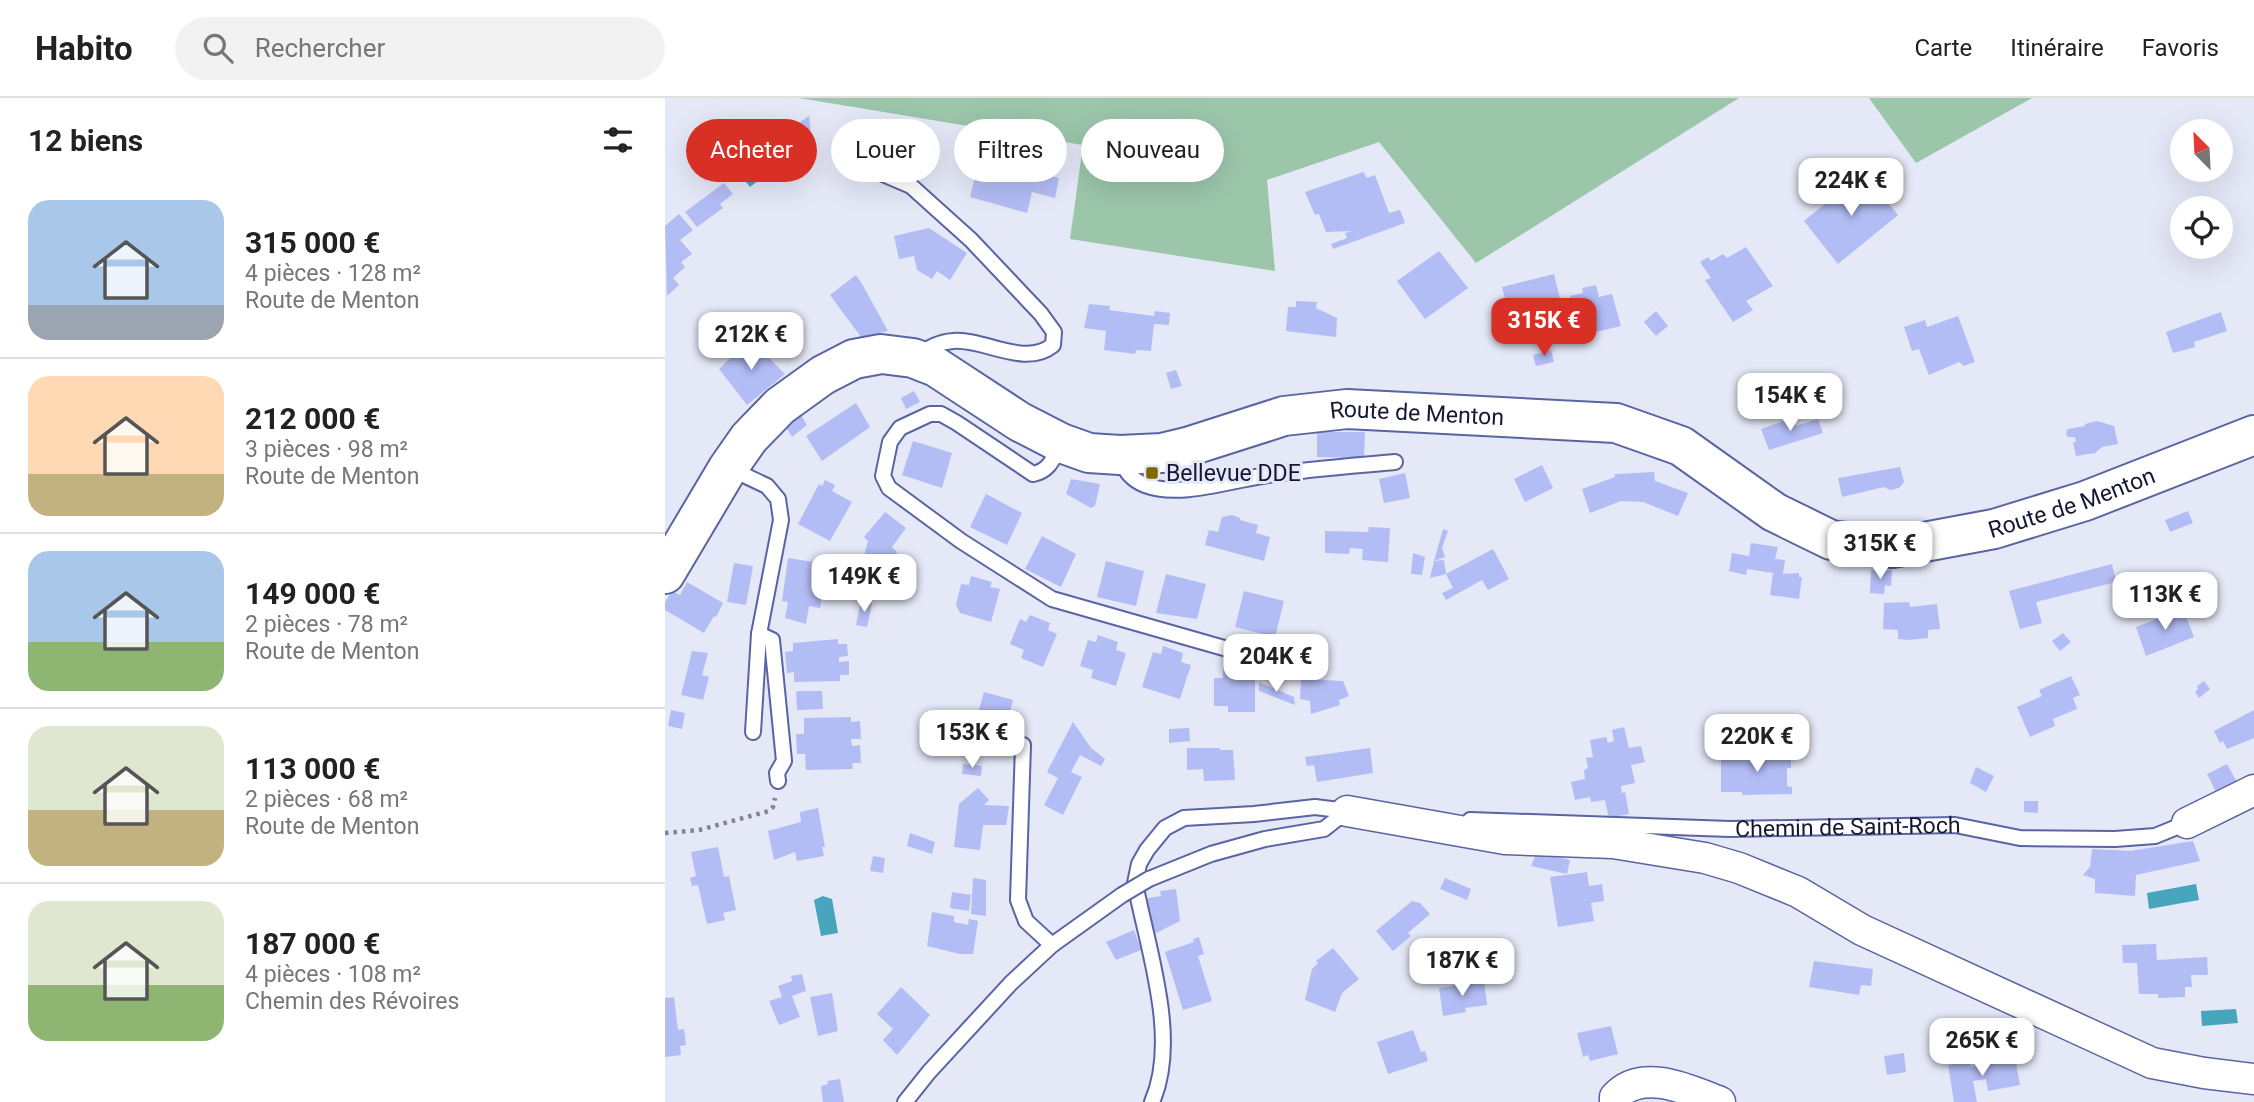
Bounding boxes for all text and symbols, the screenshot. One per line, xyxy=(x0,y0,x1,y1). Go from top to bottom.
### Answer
search box xyxy=(175,17,665,80)
text: Habito xyxy=(35,29,133,68)
icon: search xyxy=(199,29,237,67)
text: Rechercher xyxy=(255,33,385,63)
text: Carte xyxy=(1914,34,1972,62)
text: Itinéraire xyxy=(2010,34,2104,62)
text: Favoris xyxy=(2142,34,2219,62)
chip: Acheter xyxy=(686,119,817,182)
chip: Louer xyxy=(831,119,940,182)
chip: Filtres xyxy=(954,119,1067,182)
chip: Nouveau xyxy=(1081,119,1224,182)
north arrow xyxy=(2170,119,2233,182)
map controls xyxy=(2170,119,2233,259)
icon: filters xyxy=(599,121,637,159)
text: 12 biens xyxy=(28,123,143,158)
pin: 224K € xyxy=(1794,158,1908,218)
text: 224K € xyxy=(1814,167,1888,194)
button: locate xyxy=(2170,196,2233,259)
text: 315 000 € xyxy=(245,225,380,260)
icon: home xyxy=(84,228,168,312)
text: 4 pièces · 128 m² xyxy=(245,260,421,287)
text: Route de Menton xyxy=(245,287,419,314)
pin: 315K € xyxy=(1487,299,1601,358)
text: 315K € xyxy=(1507,307,1581,334)
pin: 212K € xyxy=(694,313,808,372)
text: 212K € xyxy=(714,321,788,348)
pin: 154K € xyxy=(1733,374,1847,433)
text: 154K € xyxy=(1753,382,1827,409)
street label: Route de Menton xyxy=(1328,395,1505,431)
text: 212 000 € xyxy=(245,401,380,436)
icon: home xyxy=(84,404,168,488)
text: 3 pièces · 98 m² xyxy=(245,436,408,463)
place label: Bellevue DDE xyxy=(1166,460,1301,487)
street label: Route de Menton xyxy=(1985,462,2159,543)
text: Route de Menton xyxy=(245,463,419,490)
marker: Bellevue DDE xyxy=(1144,465,1160,481)
pin: 315K € xyxy=(1823,522,1937,581)
text: 315K € xyxy=(1843,530,1917,557)
pin: 149K € xyxy=(807,554,921,614)
text: 149K € xyxy=(827,563,901,590)
pin: 113K € xyxy=(2108,573,2222,632)
text: 149 000 € xyxy=(245,576,380,611)
icon: home xyxy=(84,579,168,663)
text: 113K € xyxy=(2128,581,2202,608)
text: 2 pièces · 78 m² xyxy=(245,611,408,638)
pin: 204K € xyxy=(1219,634,1333,694)
text: Route de Menton xyxy=(245,638,419,665)
text: 204K € xyxy=(1239,643,1313,670)
pin: 153K € xyxy=(915,710,1029,770)
pin: 220K € xyxy=(1700,714,1814,774)
text: 153K € xyxy=(935,719,1009,746)
text: 220K € xyxy=(1720,723,1794,750)
text: 113 000 € xyxy=(245,751,380,786)
icon: home xyxy=(84,754,168,838)
text: 2 pièces · 68 m² xyxy=(245,786,408,813)
street label: Chemin de Saint-Roch xyxy=(1735,811,1961,842)
text: Route de Menton xyxy=(245,813,419,840)
text: 187 000 € xyxy=(245,926,380,961)
icon: home xyxy=(84,929,168,1013)
pin: 187K € xyxy=(1405,939,1519,998)
text: 187K € xyxy=(1425,947,1499,974)
text: 4 pièces · 108 m² xyxy=(245,961,421,988)
text: Chemin des Révoires xyxy=(245,988,459,1015)
pin: 265K € xyxy=(1925,1018,2039,1078)
text: 265K € xyxy=(1945,1027,2019,1054)

